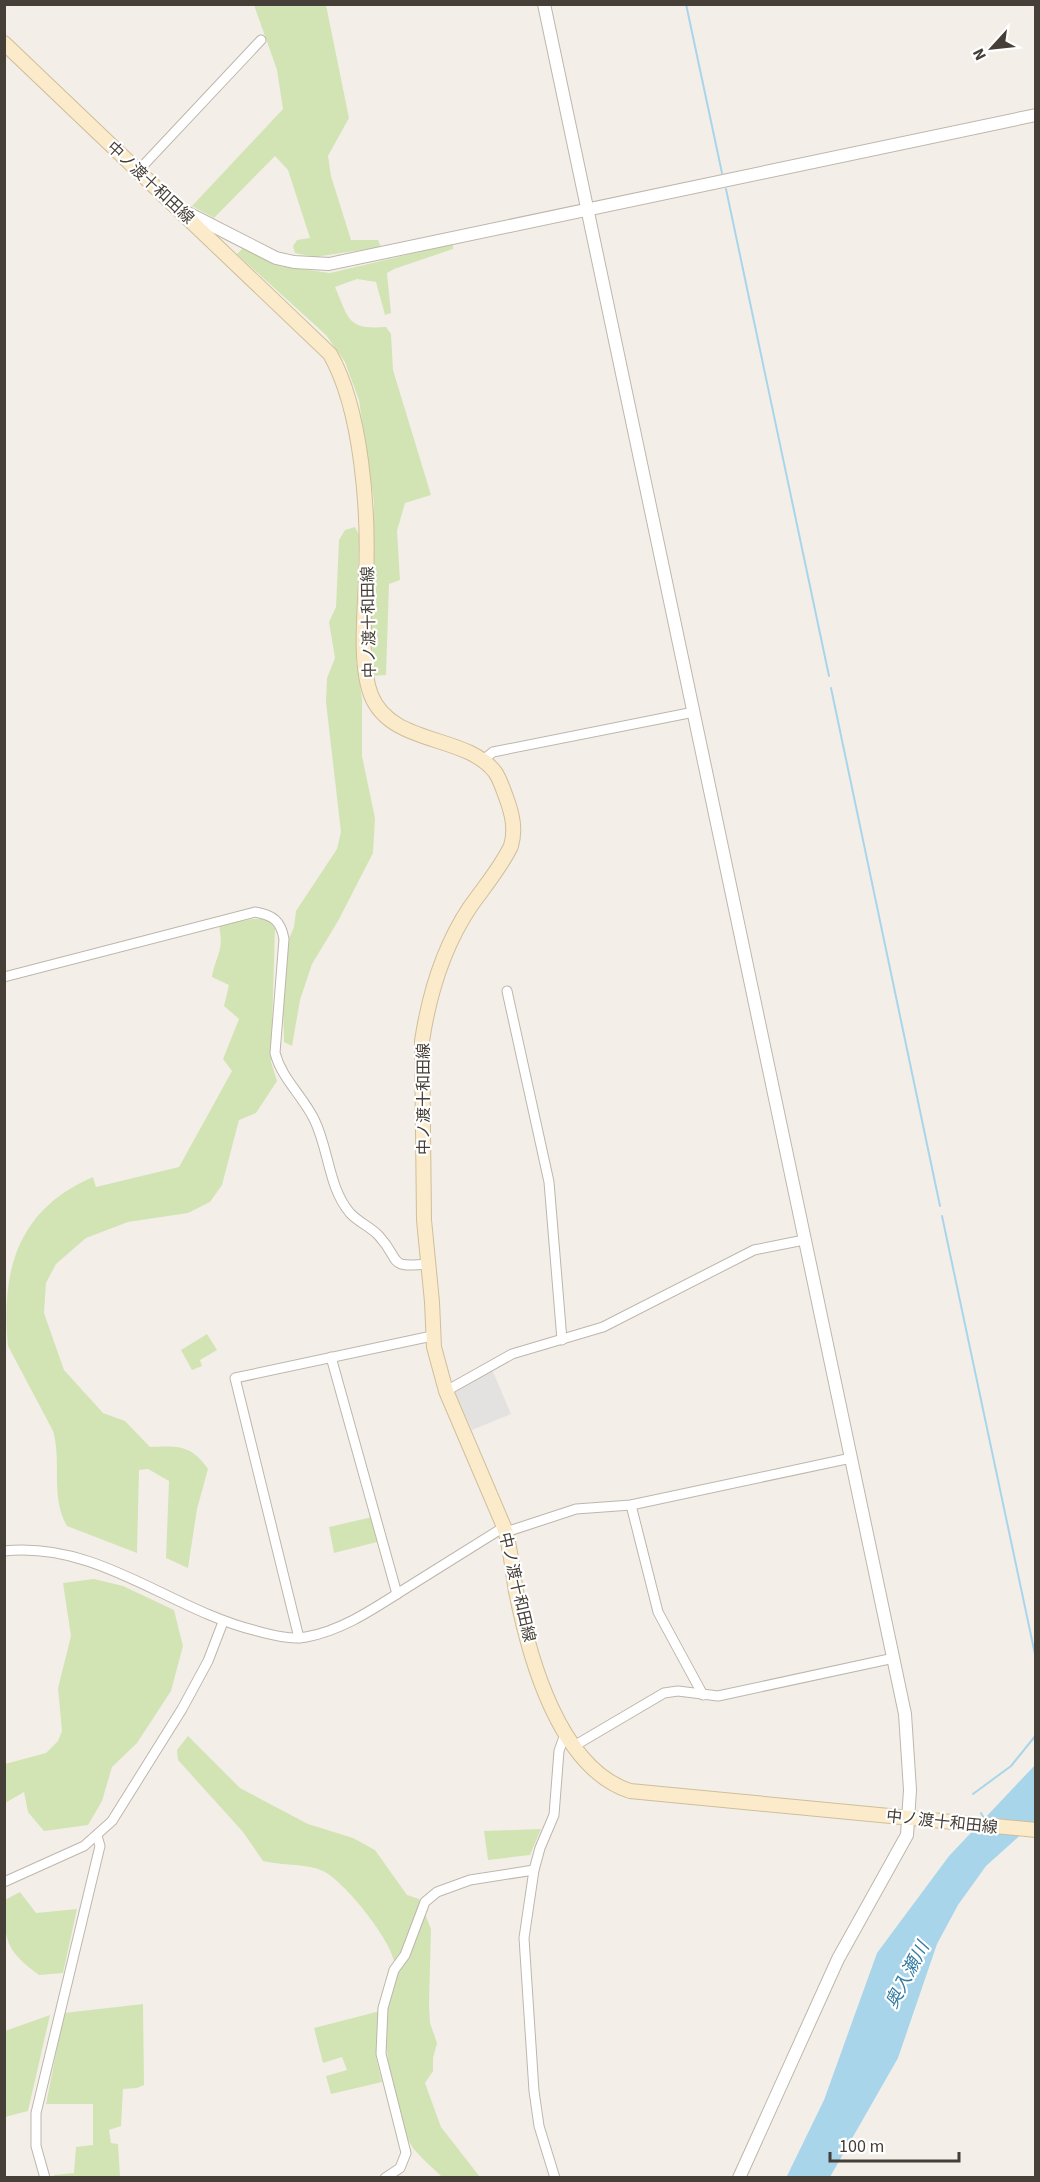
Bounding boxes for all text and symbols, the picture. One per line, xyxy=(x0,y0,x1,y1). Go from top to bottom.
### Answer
north arrow xyxy=(962,18,1022,78)
text: N xyxy=(967,45,992,64)
street label: 中ノ渡十和田線 xyxy=(102,136,199,229)
street label: 中ノ渡十和田線 xyxy=(357,566,381,678)
street label: 中ノ渡十和田線 xyxy=(413,1043,435,1155)
street label: 中ノ渡十和田線 xyxy=(494,1530,540,1644)
street label: 中ノ渡十和田線 xyxy=(885,1805,999,1839)
water label: 奥入瀬川 xyxy=(880,1936,936,2013)
scale bar xyxy=(830,2125,959,2163)
text: 100 m xyxy=(839,2134,884,2159)

